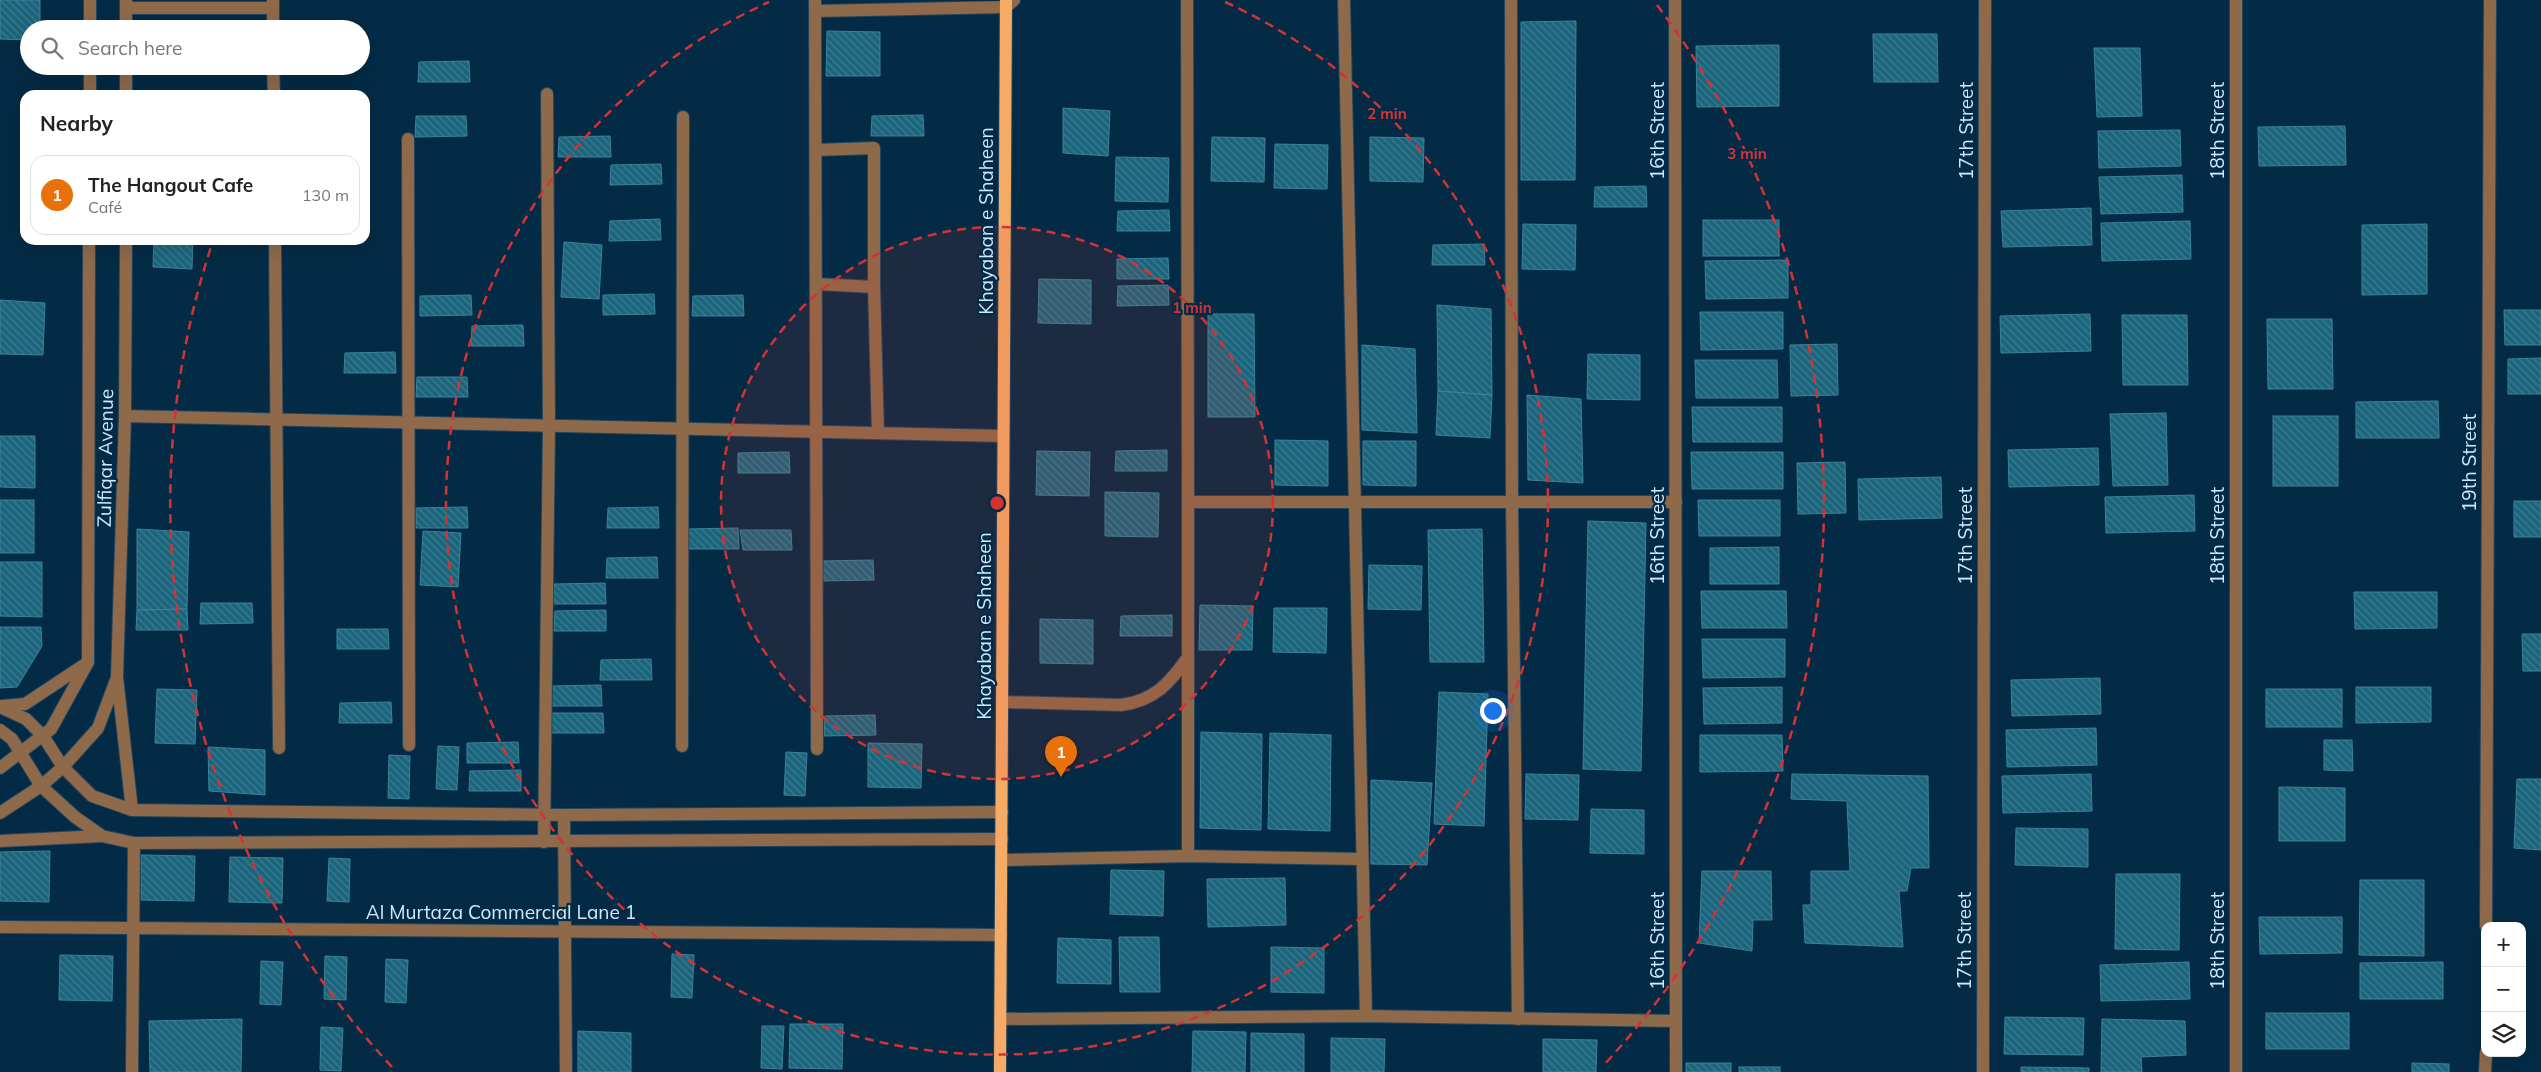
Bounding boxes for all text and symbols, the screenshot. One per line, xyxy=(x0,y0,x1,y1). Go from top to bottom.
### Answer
search box xyxy=(20,20,370,75)
icon: search xyxy=(38,34,66,62)
text: Search here xyxy=(78,36,182,60)
street label: 16th Street xyxy=(1645,82,1669,180)
street label: 17th Street xyxy=(1954,82,1978,180)
street label: 18th Street xyxy=(2205,82,2229,180)
text: 2 min xyxy=(1367,104,1407,123)
text: Nearby xyxy=(40,110,113,136)
street label: Khayaban e Shaheen xyxy=(974,127,998,315)
text: 3 min xyxy=(1727,144,1767,163)
text: The Hangout Cafe xyxy=(88,173,253,197)
text: 1 xyxy=(52,185,62,205)
text: 130 m xyxy=(302,185,349,205)
text: Café xyxy=(88,197,122,217)
text: 1 min xyxy=(1172,298,1212,317)
street label: Zulfiqar Avenue xyxy=(92,389,118,527)
street label: 19th Street xyxy=(2457,414,2481,512)
street label: 16th Street xyxy=(1645,487,1669,585)
street label: 17th Street xyxy=(1953,487,1977,585)
street label: 18th Street xyxy=(2205,487,2229,585)
centre of rings xyxy=(988,494,1006,512)
street label: Khayaban e Shaheen xyxy=(972,532,996,720)
your location xyxy=(1480,698,1506,724)
pin: 1 xyxy=(1045,736,1077,777)
street label: 16th Street xyxy=(1645,892,1669,990)
street label: 17th Street xyxy=(1952,892,1976,990)
street label: 18th Street xyxy=(2205,892,2229,990)
street label: Al Murtaza Commercial Lane 1 xyxy=(366,900,636,924)
map controls xyxy=(2481,922,2526,1057)
button: + xyxy=(2481,922,2526,967)
button: − xyxy=(2481,967,2526,1012)
button: layers xyxy=(2481,1012,2526,1057)

